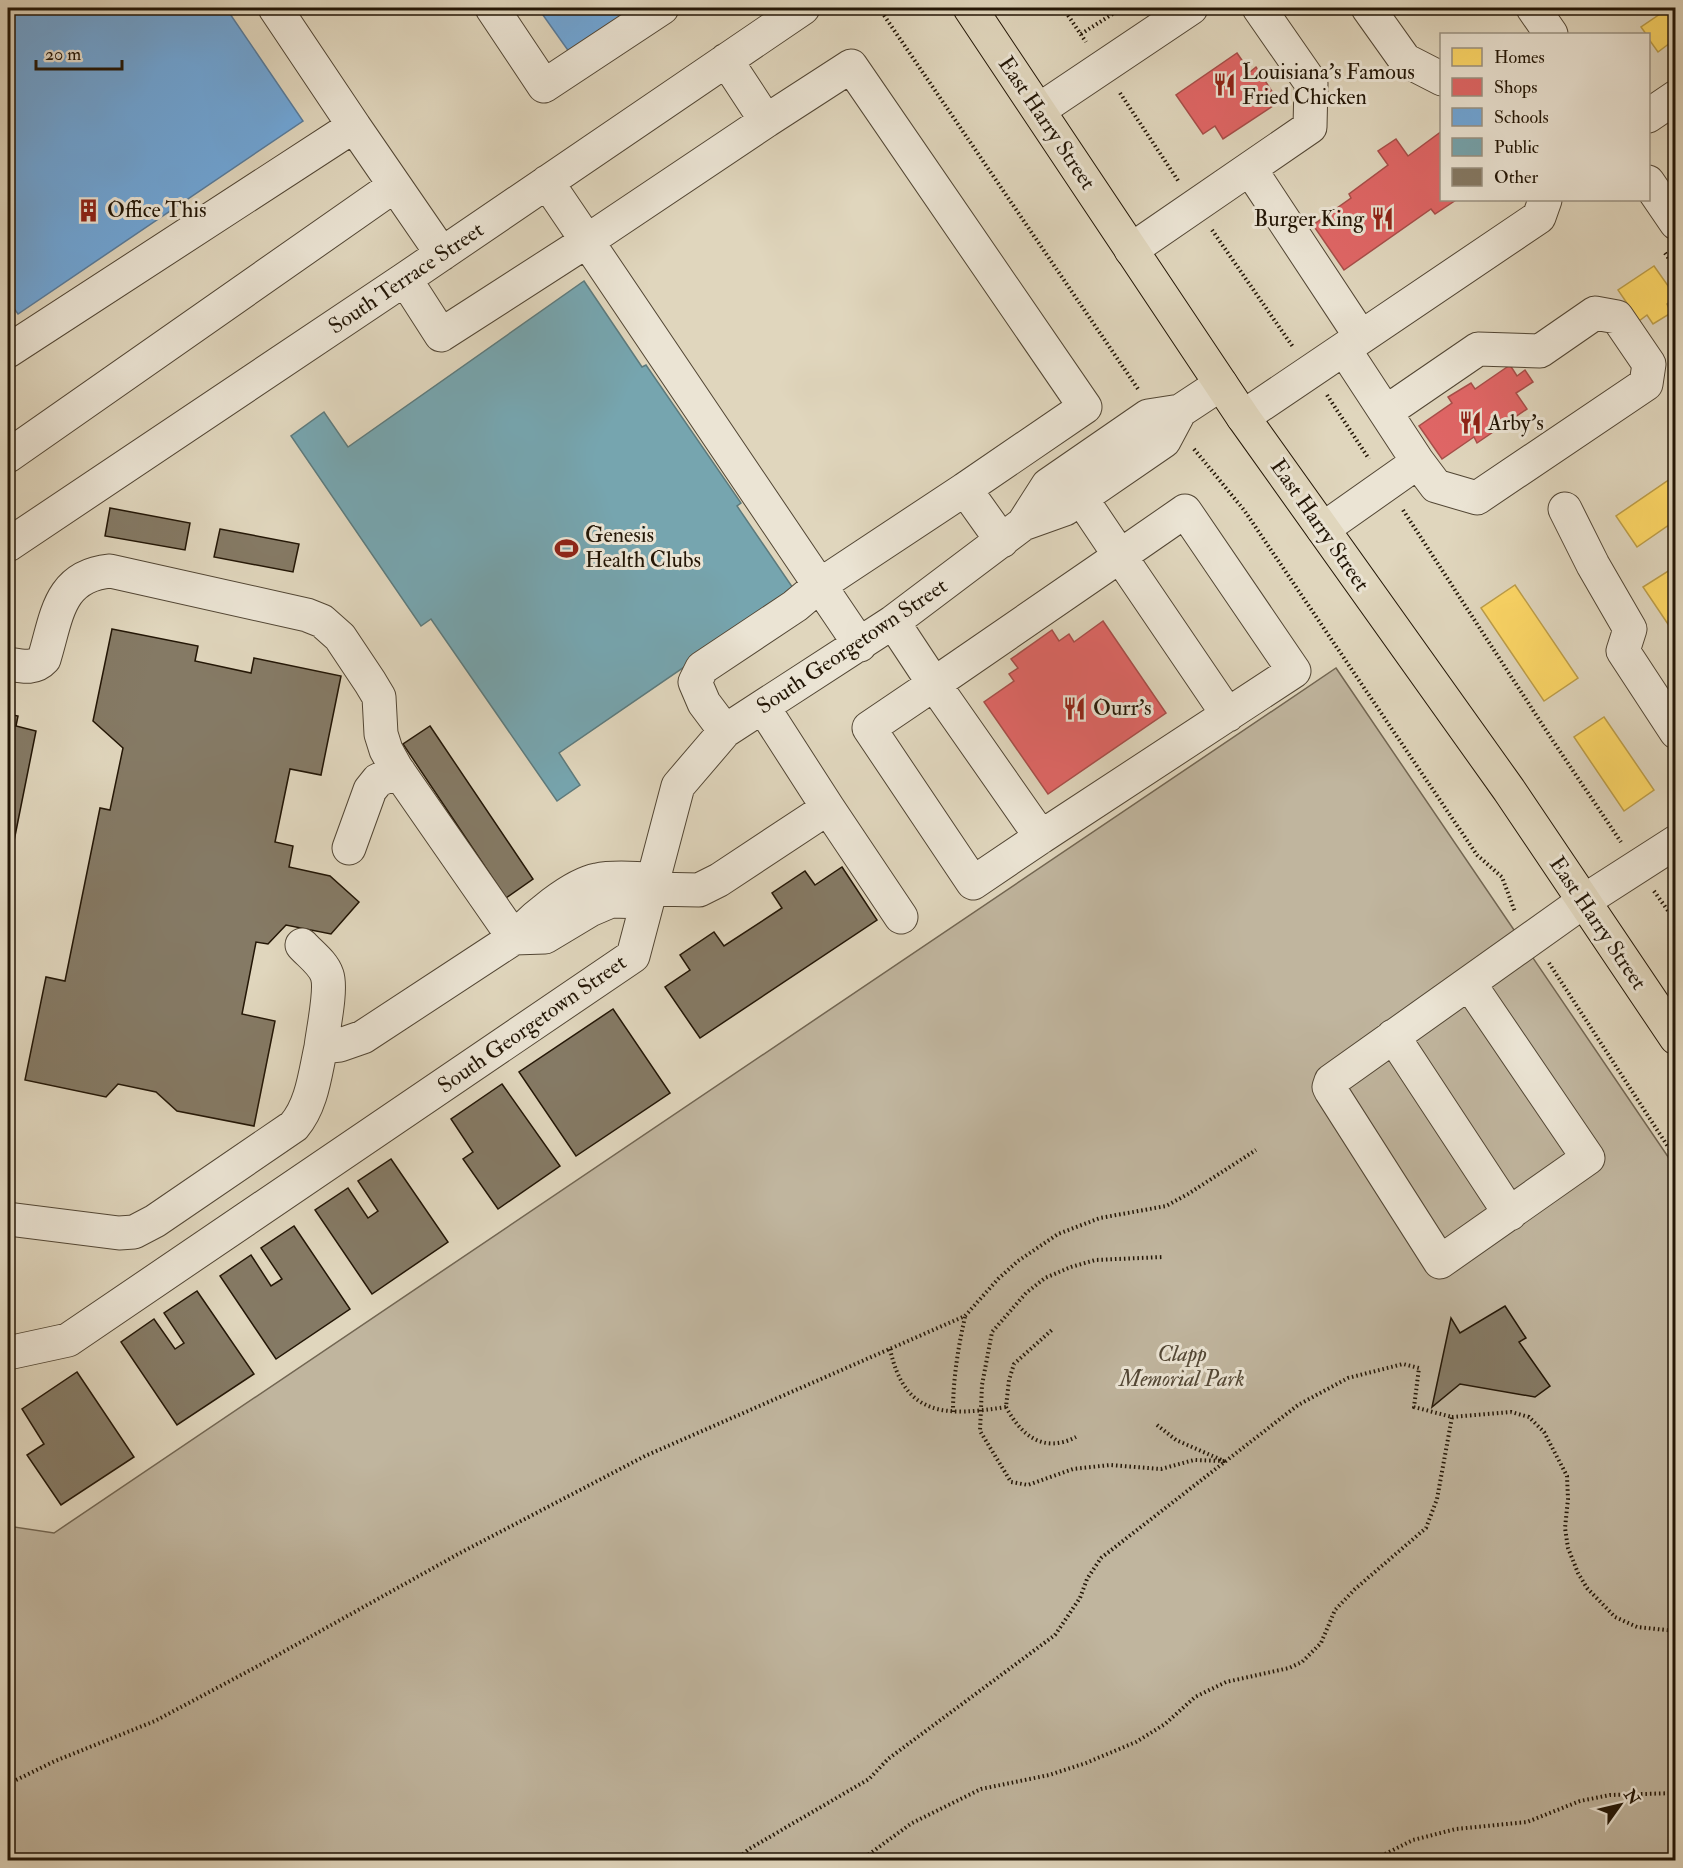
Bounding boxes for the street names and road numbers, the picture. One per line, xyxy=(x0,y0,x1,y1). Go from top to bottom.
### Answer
street label: East Harry Street xyxy=(992,51,1102,195)
street label: South Terrace Street xyxy=(323,216,489,340)
street label: East Harry Street xyxy=(1264,453,1376,597)
street label: South Georgetown Street xyxy=(751,572,953,720)
street label: East Harry Street xyxy=(1543,851,1653,995)
street label: South Georgetown Street xyxy=(432,948,632,1100)

